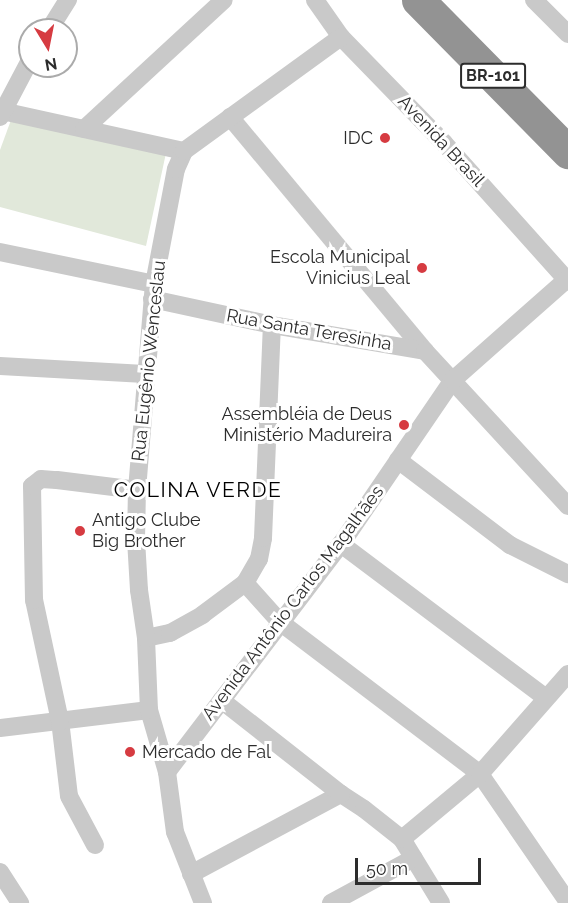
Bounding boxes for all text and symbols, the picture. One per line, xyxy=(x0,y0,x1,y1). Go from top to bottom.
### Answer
north arrow xyxy=(18,18,78,78)
text: N xyxy=(43,54,59,75)
road number: BR-101 xyxy=(460,63,526,89)
street label: Avenida Brasil xyxy=(393,91,489,191)
place label: IDC xyxy=(343,127,373,149)
marker: IDC xyxy=(378,131,392,145)
place label: Escola Municipal Vinicius Leal xyxy=(270,247,410,290)
street label: Rua Eugênio Wenceslau xyxy=(128,259,170,463)
marker: Escola Municipal Vinicius Leal xyxy=(415,261,429,275)
street label: Rua Santa Teresinha xyxy=(224,305,394,355)
place label: Assembléia de Deus Ministério Madureira xyxy=(221,404,392,446)
marker: Assembléia de Deus Ministério Madureira xyxy=(397,418,411,432)
district label: COLINA VERDE xyxy=(113,477,283,503)
street label: Avenida Antônio Carlos Magalhães xyxy=(198,481,388,725)
place label: Antigo Clube Big Brother xyxy=(92,510,201,552)
marker: Antigo Clube Big Brother xyxy=(73,524,87,538)
place label: Mercado de Fal xyxy=(142,741,271,763)
marker: Mercado de Fal xyxy=(123,745,137,759)
scale bar xyxy=(358,846,484,884)
text: 50 m xyxy=(366,858,408,879)

